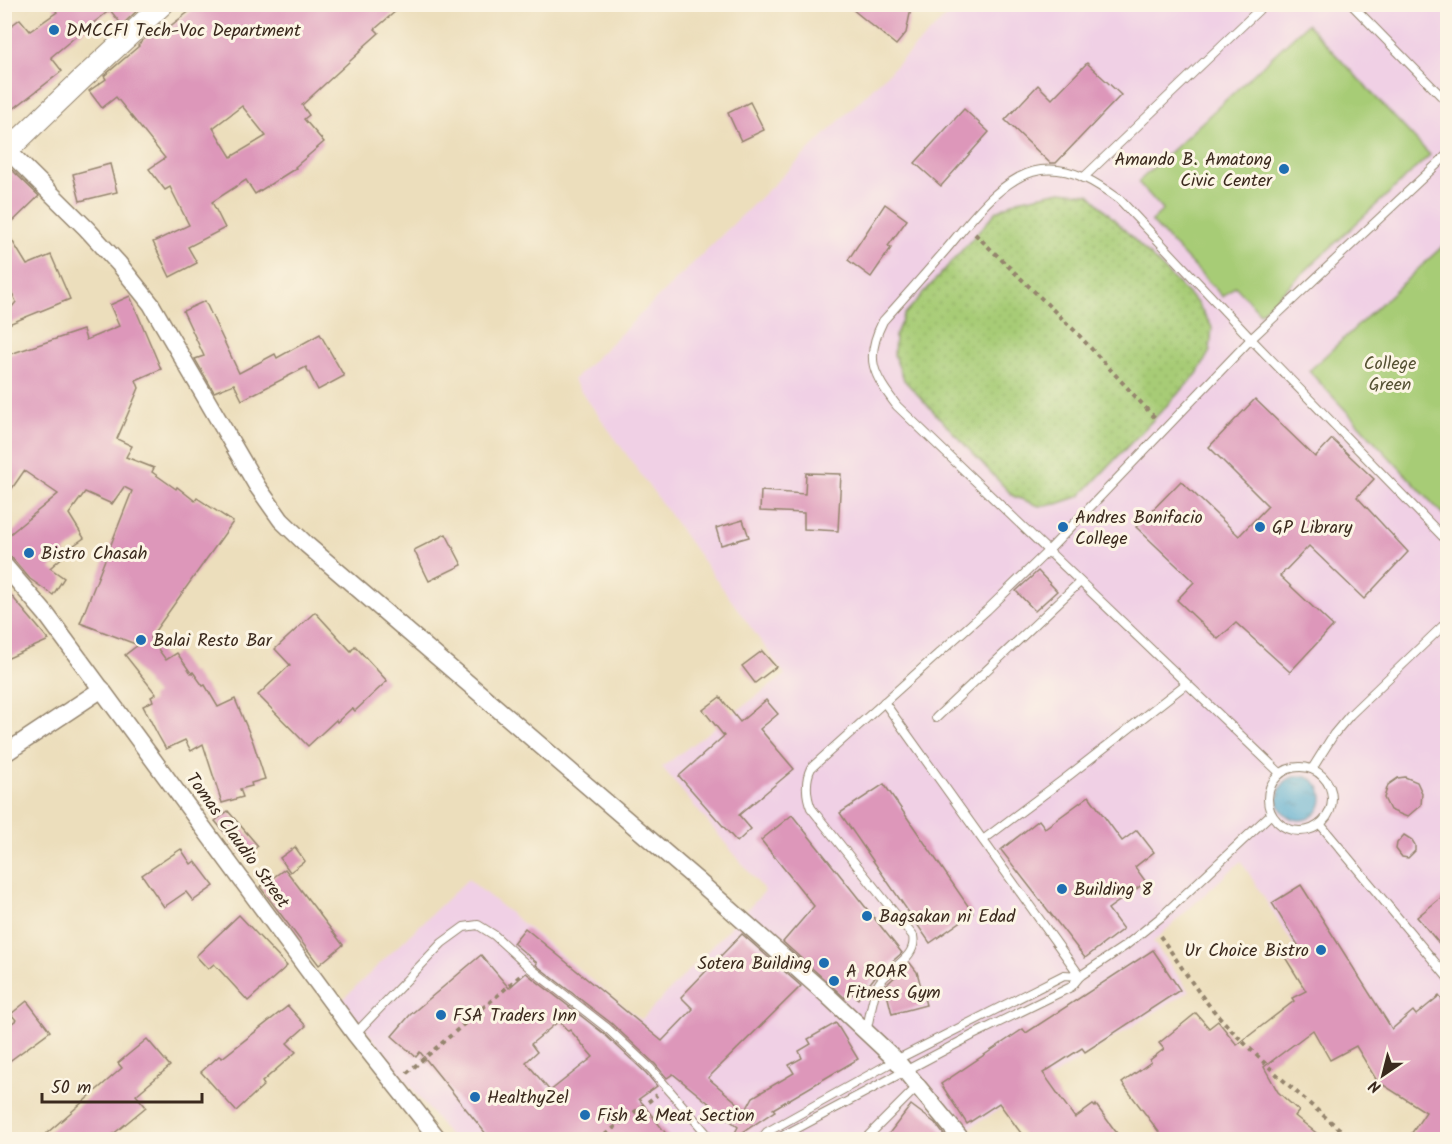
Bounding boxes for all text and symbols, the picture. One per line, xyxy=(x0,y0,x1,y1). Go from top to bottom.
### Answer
place label: DMCCFI Tech-Voc Department xyxy=(66,17,302,46)
marker: DMCCFI Tech-Voc Department xyxy=(47,23,61,37)
place label: Amando B. Amatong Civic Center xyxy=(1114,146,1273,196)
marker: Amando B. Amatong Civic Center xyxy=(1277,162,1291,176)
park label: College Green xyxy=(1364,350,1416,400)
place label: Andres Bonifacio College xyxy=(1075,504,1203,554)
place label: GP Library xyxy=(1272,514,1353,543)
marker: Andres Bonifacio College xyxy=(1056,520,1070,534)
marker: GP Library xyxy=(1253,520,1267,534)
place label: Bistro Chasah xyxy=(41,540,147,569)
marker: Bistro Chasah xyxy=(22,546,36,560)
place label: Balai Resto Bar xyxy=(153,627,273,656)
marker: Balai Resto Bar xyxy=(134,633,148,647)
street label: Tomas Claudio Street xyxy=(177,767,297,916)
place label: Building 8 xyxy=(1074,876,1152,905)
marker: Building 8 xyxy=(1055,882,1069,896)
place label: Bagsakan ni Edad xyxy=(879,903,1016,932)
marker: Bagsakan ni Edad xyxy=(860,909,874,923)
place label: Ur Choice Bistro xyxy=(1184,937,1309,966)
marker: Ur Choice Bistro xyxy=(1314,943,1328,957)
place label: Sotera Building xyxy=(697,950,812,979)
marker: Sotera Building xyxy=(817,956,831,970)
place label: A ROAR Fitness Gym xyxy=(846,958,941,1008)
marker: A ROAR Fitness Gym xyxy=(827,974,841,988)
place label: FSA Traders Inn xyxy=(453,1002,577,1031)
marker: FSA Traders Inn xyxy=(434,1008,448,1022)
north arrow xyxy=(1353,1045,1413,1105)
scale bar xyxy=(42,1066,202,1104)
text: N xyxy=(1364,1073,1387,1099)
text: 50 m xyxy=(51,1074,91,1103)
place label: HealthyZel xyxy=(487,1084,569,1113)
marker: HealthyZel xyxy=(468,1090,482,1104)
place label: Fish & Meat Section xyxy=(597,1102,755,1131)
marker: Fish & Meat Section xyxy=(578,1108,592,1122)

